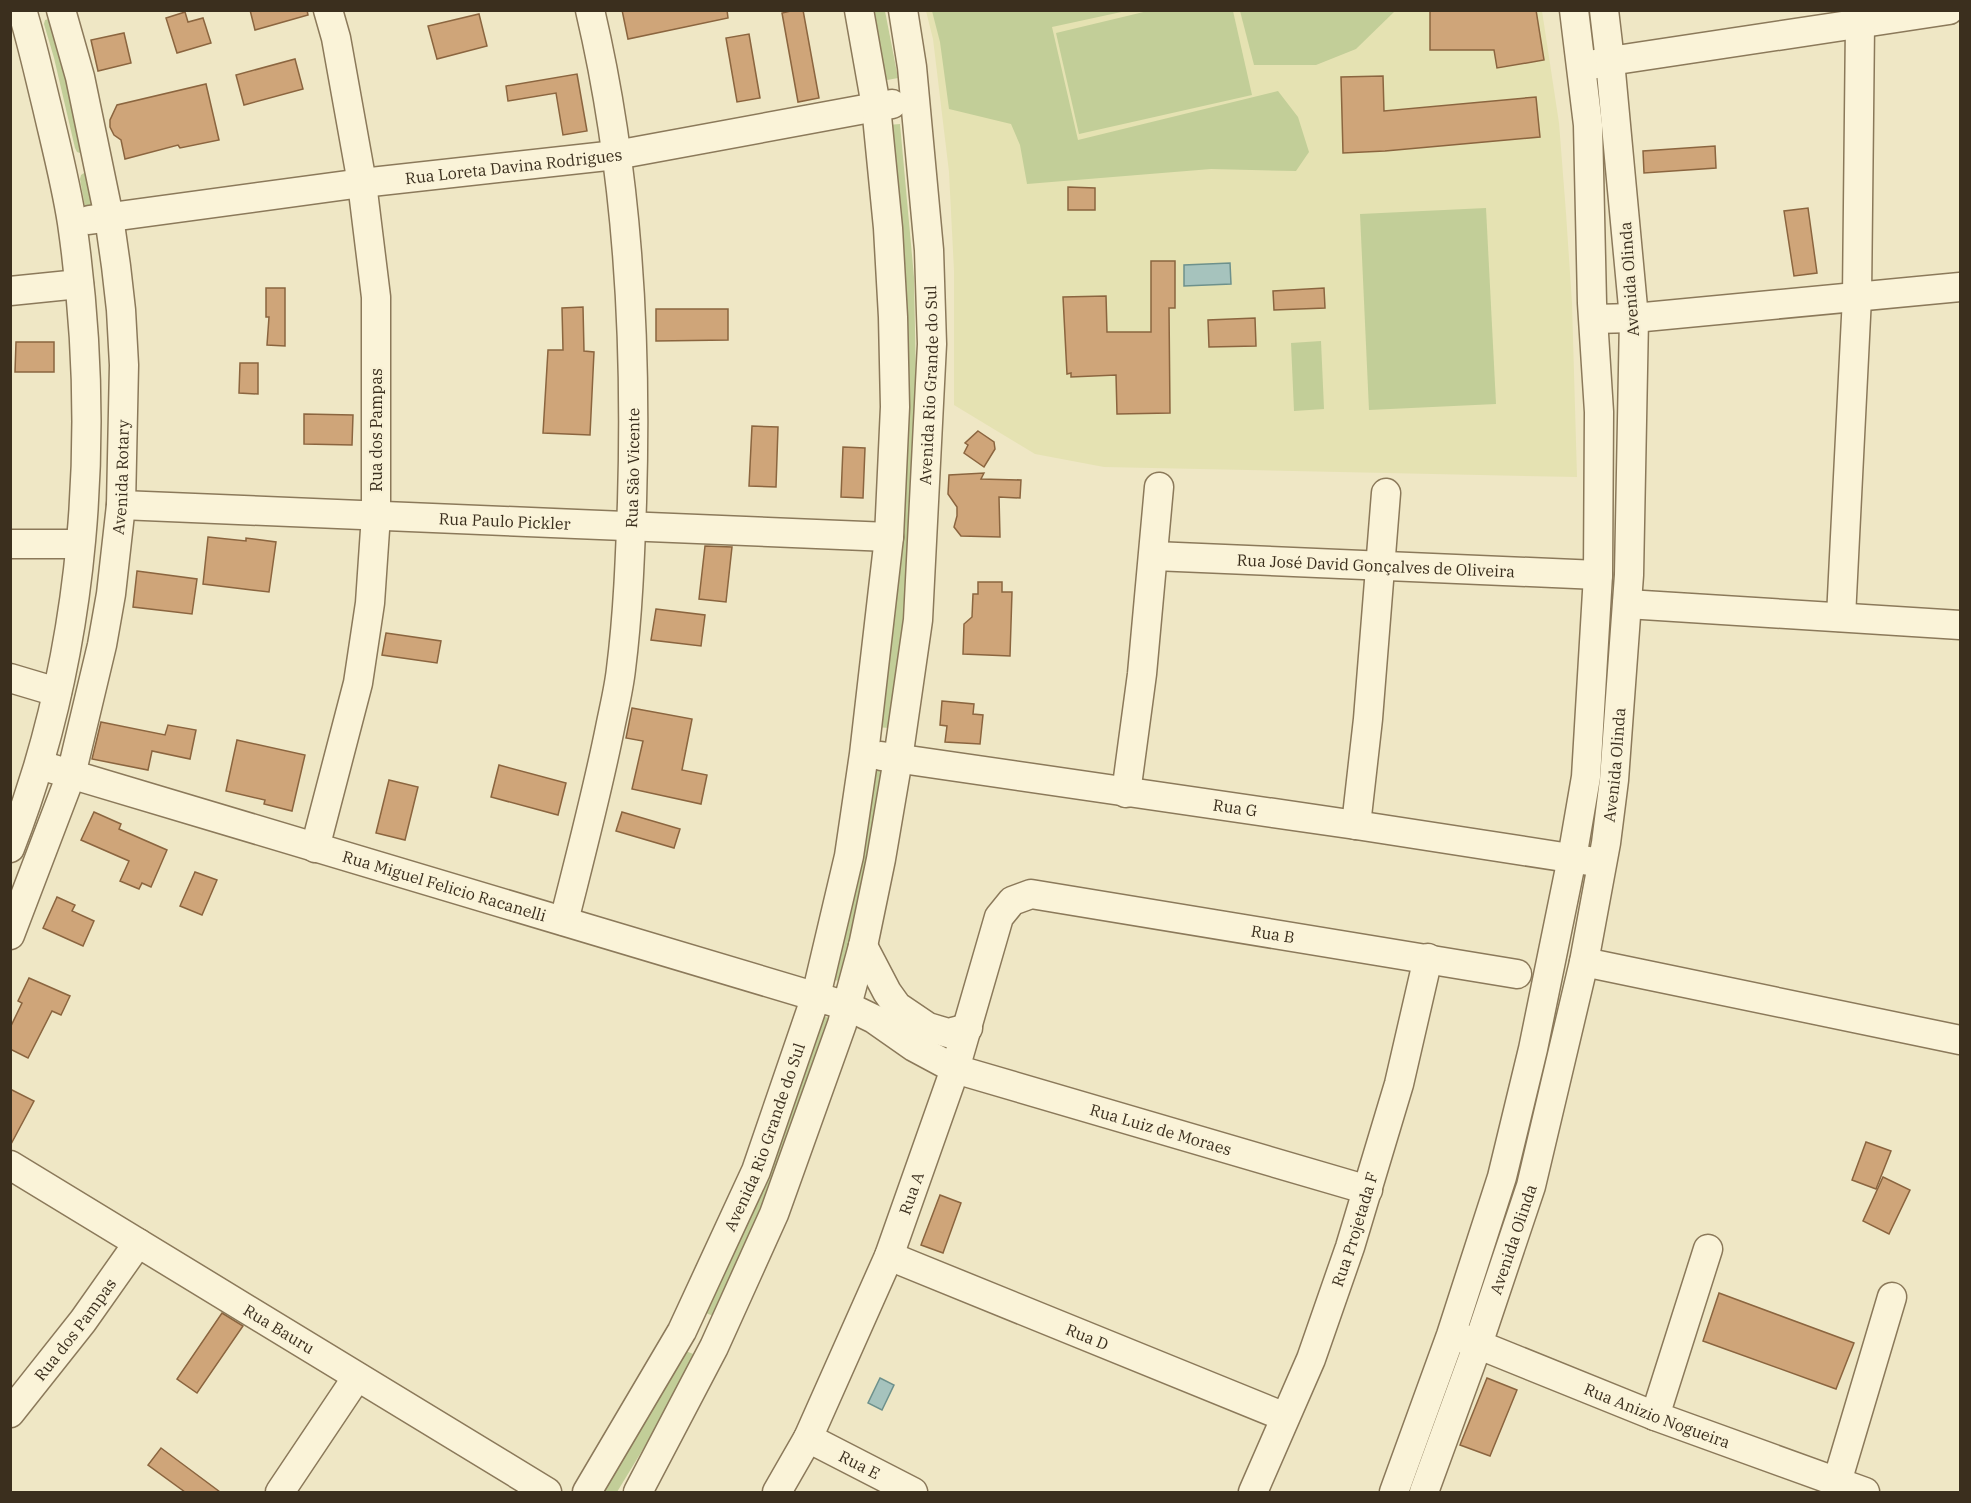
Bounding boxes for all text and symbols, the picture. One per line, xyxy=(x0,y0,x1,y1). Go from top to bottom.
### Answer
street label: Rua Loreta Davina Rodrigues xyxy=(404,144,624,188)
street label: Avenida Olinda xyxy=(1615,221,1643,337)
street label: Avenida Rio Grande do Sul xyxy=(915,285,942,486)
street label: Rua dos Pampas xyxy=(366,368,386,492)
street label: Rua São Vicente xyxy=(621,408,643,529)
street label: Avenida Rotary xyxy=(108,419,133,536)
street label: Rua Paulo Pickler xyxy=(438,508,571,534)
street label: Rua José David Gonçalves de Oliveira xyxy=(1236,550,1516,581)
street label: Avenida Olinda xyxy=(1599,707,1629,823)
street label: Rua G xyxy=(1212,794,1259,821)
street label: Rua Miguel Felicio Racanelli xyxy=(340,846,549,926)
street label: Rua B xyxy=(1250,920,1296,947)
street label: Avenida Rio Grande do Sul xyxy=(720,1040,809,1234)
street label: Rua Luiz de Moraes xyxy=(1088,1099,1234,1159)
street label: Rua A xyxy=(894,1169,928,1217)
street label: Rua Projetada F xyxy=(1327,1170,1382,1289)
street label: Avenida Olinda xyxy=(1485,1181,1541,1297)
street label: Rua dos Pampas xyxy=(30,1274,120,1385)
street label: Rua Bauru xyxy=(240,1300,318,1358)
street label: Rua D xyxy=(1063,1319,1112,1354)
street label: Rua Anizio Nogueira xyxy=(1581,1378,1733,1452)
street label: Rua E xyxy=(836,1446,883,1483)

